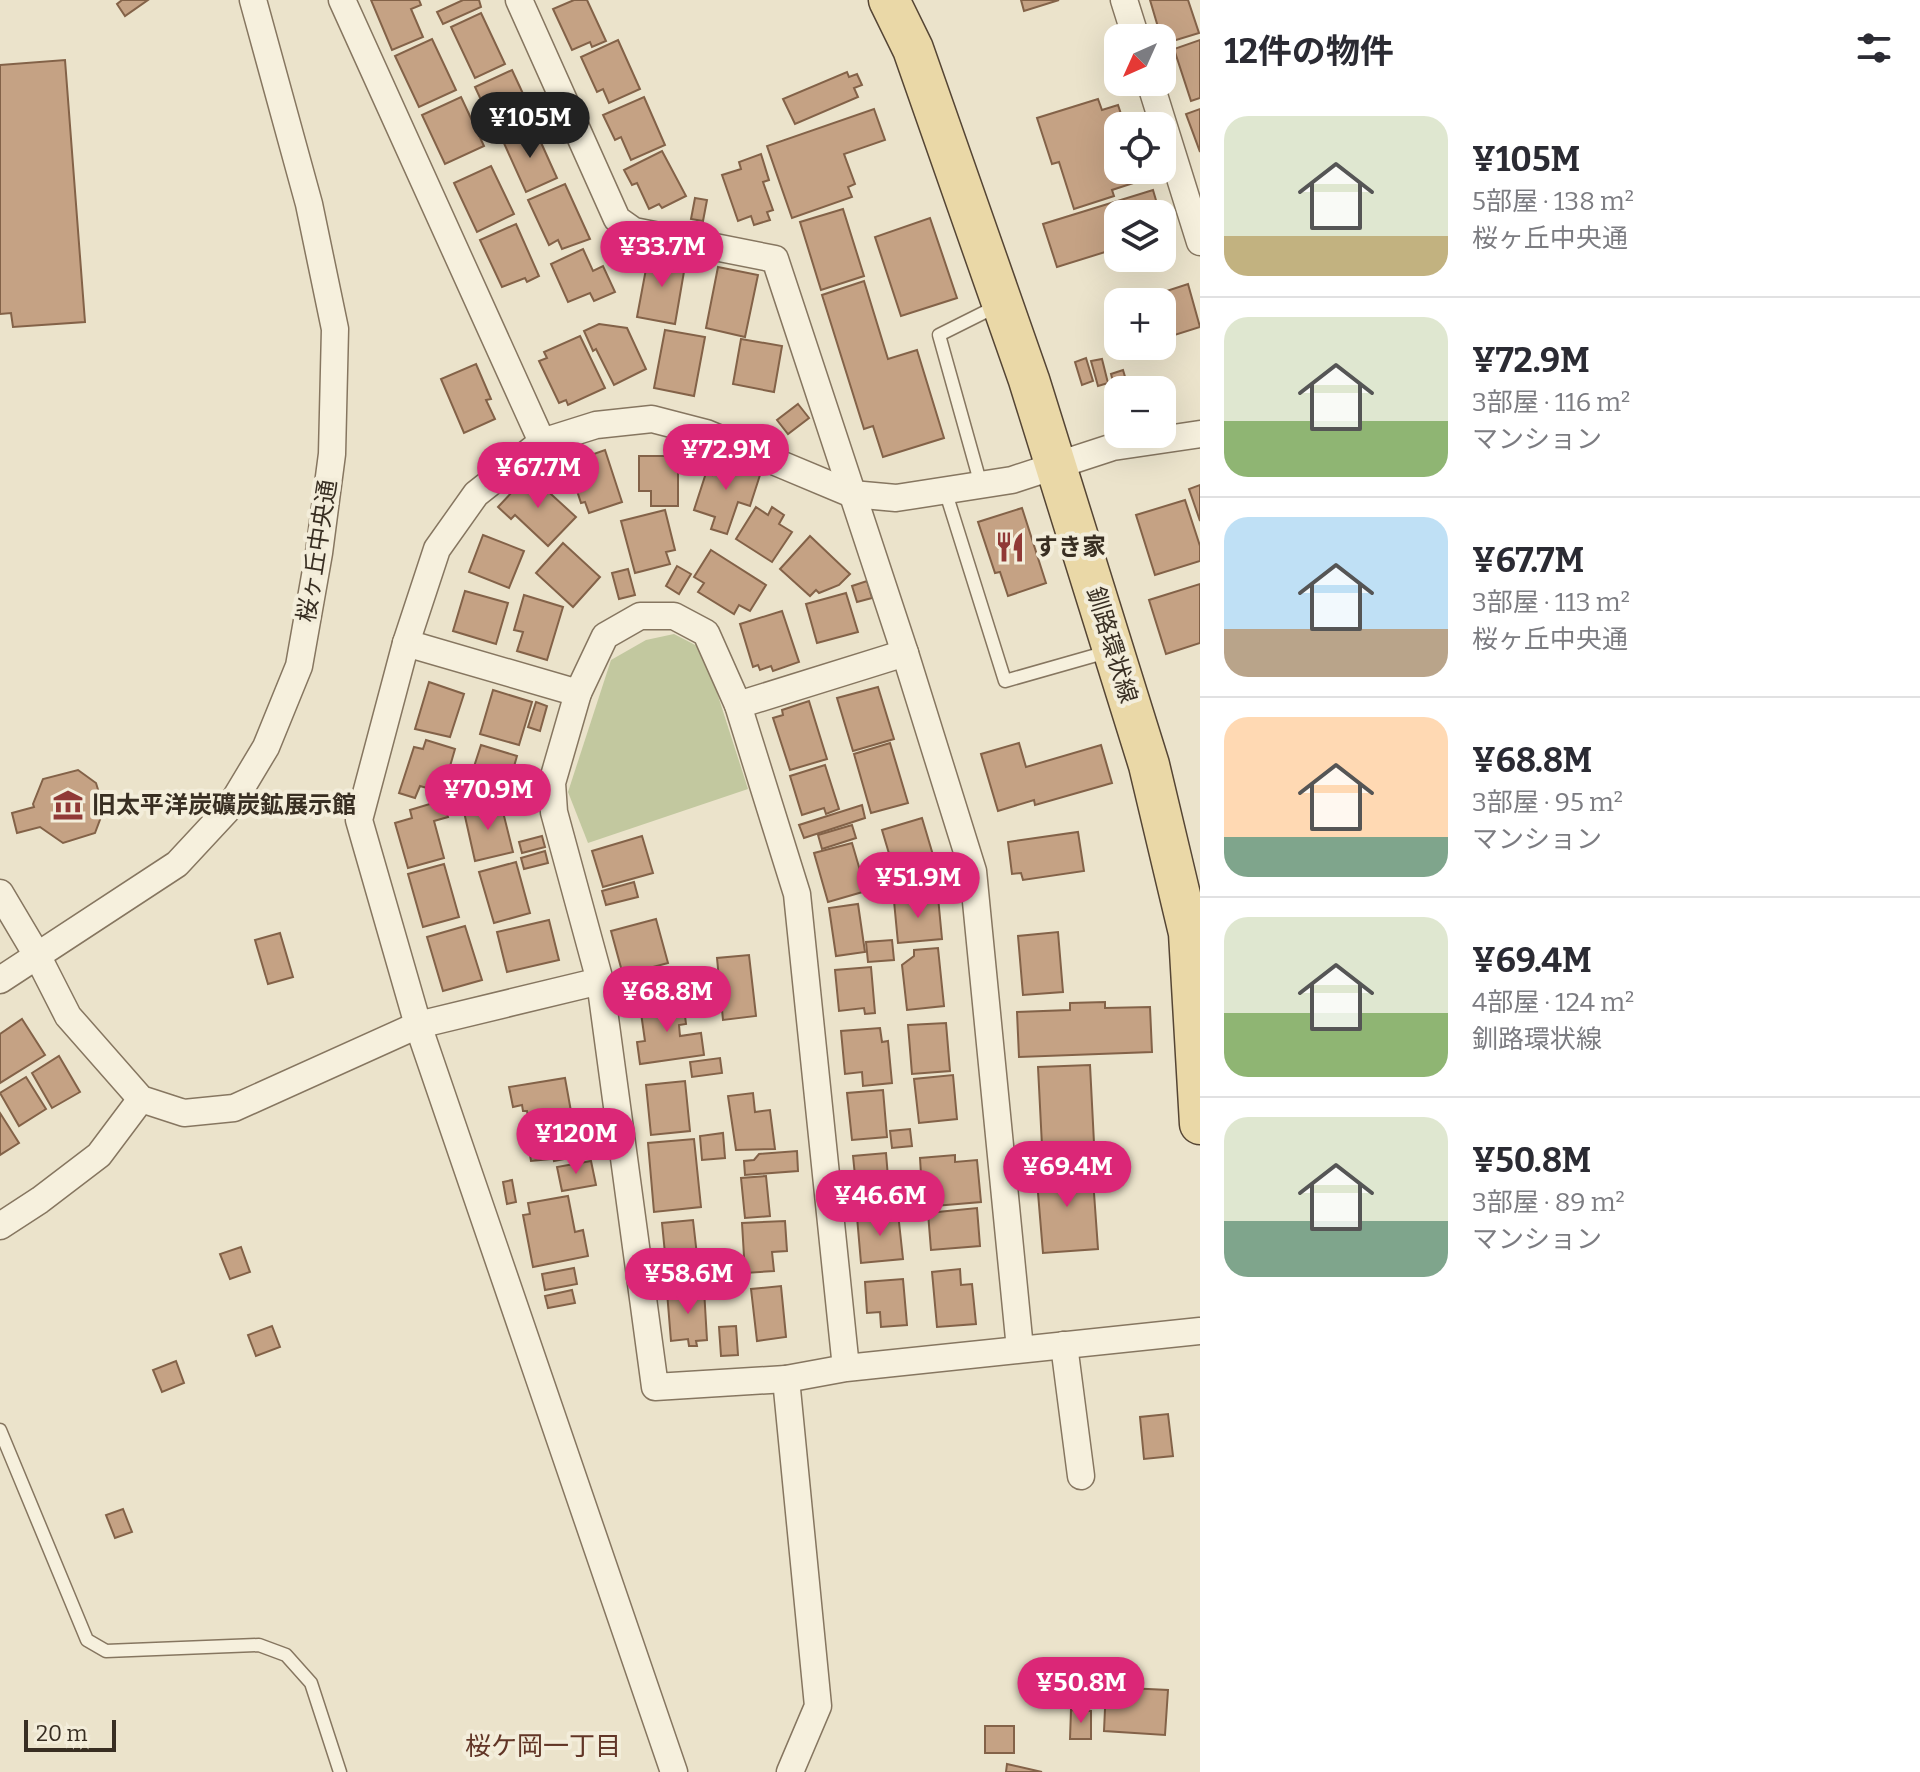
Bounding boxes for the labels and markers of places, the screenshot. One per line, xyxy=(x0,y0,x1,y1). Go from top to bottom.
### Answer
pin: ¥105M xyxy=(474,92,586,160)
pin: ¥33.7M xyxy=(597,221,727,289)
pin: ¥72.9M xyxy=(661,424,791,492)
pin: ¥67.7M xyxy=(473,442,603,510)
restaurant icon: すき家 xyxy=(993,530,1027,564)
place label: すき家 xyxy=(1034,533,1106,561)
pin: ¥70.9M xyxy=(423,764,553,832)
museum icon: 旧太平洋炭礦炭鉱展示館 xyxy=(51,788,85,822)
place label: 旧太平洋炭礦炭鉱展示館 xyxy=(92,791,356,819)
pin: ¥51.9M xyxy=(853,852,983,920)
pin: ¥68.8M xyxy=(602,966,732,1034)
pin: ¥120M xyxy=(520,1108,632,1176)
pin: ¥69.4M xyxy=(1002,1141,1132,1209)
pin: ¥46.6M xyxy=(815,1170,945,1238)
pin: ¥58.6M xyxy=(623,1248,753,1316)
pin: ¥50.8M xyxy=(1016,1657,1146,1725)

